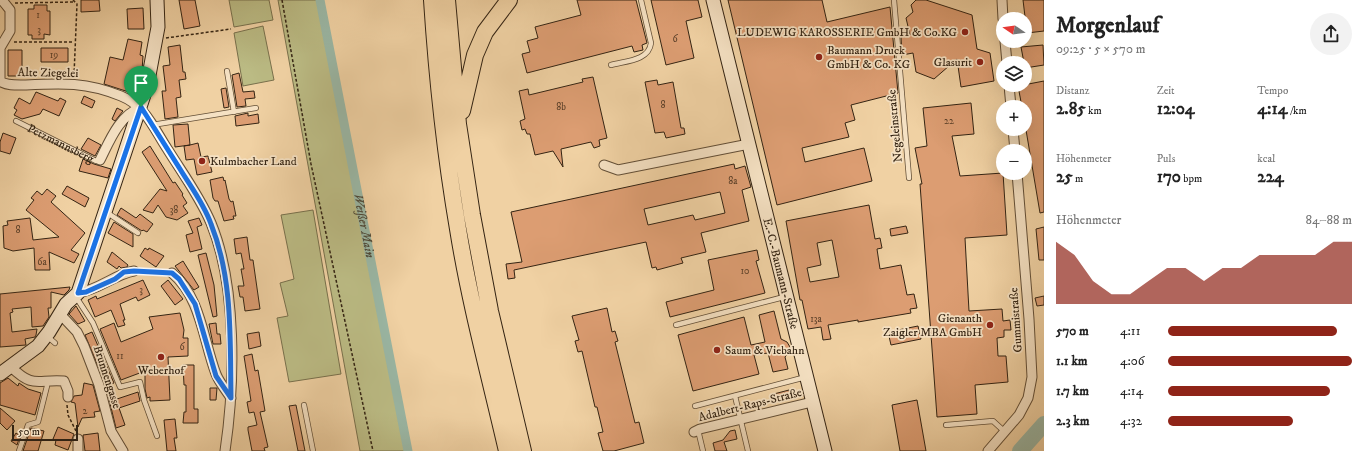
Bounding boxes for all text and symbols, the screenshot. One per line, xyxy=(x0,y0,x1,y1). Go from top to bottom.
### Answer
house number: 1 xyxy=(36,9,40,21)
north arrow xyxy=(996,12,1032,48)
map controls xyxy=(996,12,1032,180)
text: Morgenlauf xyxy=(1056,12,1160,39)
button: share xyxy=(1310,13,1352,55)
house number: 3 xyxy=(37,24,41,36)
place label: LUDEWIG KAROSSERIE GmbH & Co.KG xyxy=(737,25,958,40)
marker: LUDEWIG KAROSSERIE GmbH & Co.KG xyxy=(960,27,970,37)
house number: 6 xyxy=(672,33,678,45)
text: 09:25 · 5 × 570 m xyxy=(1056,41,1145,57)
place label: Baumann Druck GmbH & Co. KG xyxy=(827,43,911,72)
house number: 19 xyxy=(50,49,58,61)
marker: Baumann Druck GmbH & Co. KG xyxy=(814,52,824,62)
place label: Glasurit xyxy=(934,55,972,70)
button: layers xyxy=(996,56,1032,92)
marker: Glasurit xyxy=(975,57,985,67)
street label: Alte Ziegelei xyxy=(17,65,79,81)
pin xyxy=(124,66,158,107)
icon: arrive xyxy=(130,72,152,94)
text: Distanz xyxy=(1056,84,1089,98)
text: Zeit xyxy=(1157,84,1175,98)
text: Tempo xyxy=(1257,84,1288,98)
street label: Negeleinstraße xyxy=(884,89,906,163)
text: 2.85 xyxy=(1056,98,1086,120)
text: 12:04 xyxy=(1157,98,1195,120)
text: 4:14 xyxy=(1257,98,1288,120)
house number: 8 xyxy=(660,99,666,111)
button: + xyxy=(996,100,1032,136)
house number: 8b xyxy=(556,101,566,113)
text: km xyxy=(1086,104,1102,118)
text: /km xyxy=(1288,104,1307,118)
house number: 22 xyxy=(944,115,954,127)
street label: Petzmannsberg xyxy=(25,120,97,166)
button: − xyxy=(996,144,1032,180)
text: Höhenmeter xyxy=(1056,152,1111,166)
text: Puls xyxy=(1157,152,1175,166)
text: kcal xyxy=(1257,152,1275,166)
place label: Kulmbacher Land xyxy=(210,154,297,169)
marker: Kulmbacher Land xyxy=(197,156,207,166)
text: 25 xyxy=(1056,166,1073,188)
text: 170 xyxy=(1157,166,1181,188)
text: 224 xyxy=(1257,166,1284,188)
text: m xyxy=(1073,172,1083,186)
text: bpm xyxy=(1181,172,1202,186)
house number: 8a xyxy=(728,175,738,187)
water label: Weißer Main xyxy=(350,192,378,260)
house number: 38 xyxy=(170,204,178,216)
text: Höhenmeter xyxy=(1056,212,1121,228)
text: 84–88 m xyxy=(1306,212,1352,228)
street label: E.-C.-Baumann-Straße xyxy=(760,217,802,331)
house number: 8 xyxy=(15,224,21,236)
house number: 6a xyxy=(37,256,47,268)
house number: 10 xyxy=(740,265,750,277)
house number: 3 xyxy=(139,284,143,296)
street label: Gummistraße xyxy=(1006,287,1026,353)
place label: Gienanth Zaigler MBA GmbH xyxy=(883,311,983,340)
house number: 13a xyxy=(810,313,823,325)
marker: Gienanth Zaigler MBA GmbH xyxy=(985,320,995,330)
text: 570 m xyxy=(1056,323,1089,339)
text: 4:11 xyxy=(1120,323,1140,339)
house number: 6 xyxy=(179,341,185,353)
place label: Saum & Viebahn xyxy=(725,343,805,358)
street label: Brunnengasse xyxy=(90,344,124,410)
marker: Saum & Viebahn xyxy=(712,345,722,355)
house number: 11 xyxy=(116,350,124,362)
marker: Weberhof xyxy=(156,352,166,362)
text: 1.1 km xyxy=(1056,353,1088,369)
text: 4:06 xyxy=(1120,353,1145,369)
place label: Weberhof xyxy=(137,363,186,378)
text: 1.7 km xyxy=(1056,383,1089,399)
text: 4:14 xyxy=(1120,383,1143,399)
street label: Adalbert-Raps-Straße xyxy=(697,385,803,425)
house number: 2 xyxy=(83,405,88,417)
text: 2.3 km xyxy=(1056,413,1090,429)
text: 4:32 xyxy=(1120,413,1142,429)
scale bar xyxy=(12,423,78,442)
text: 50 m xyxy=(18,425,40,439)

